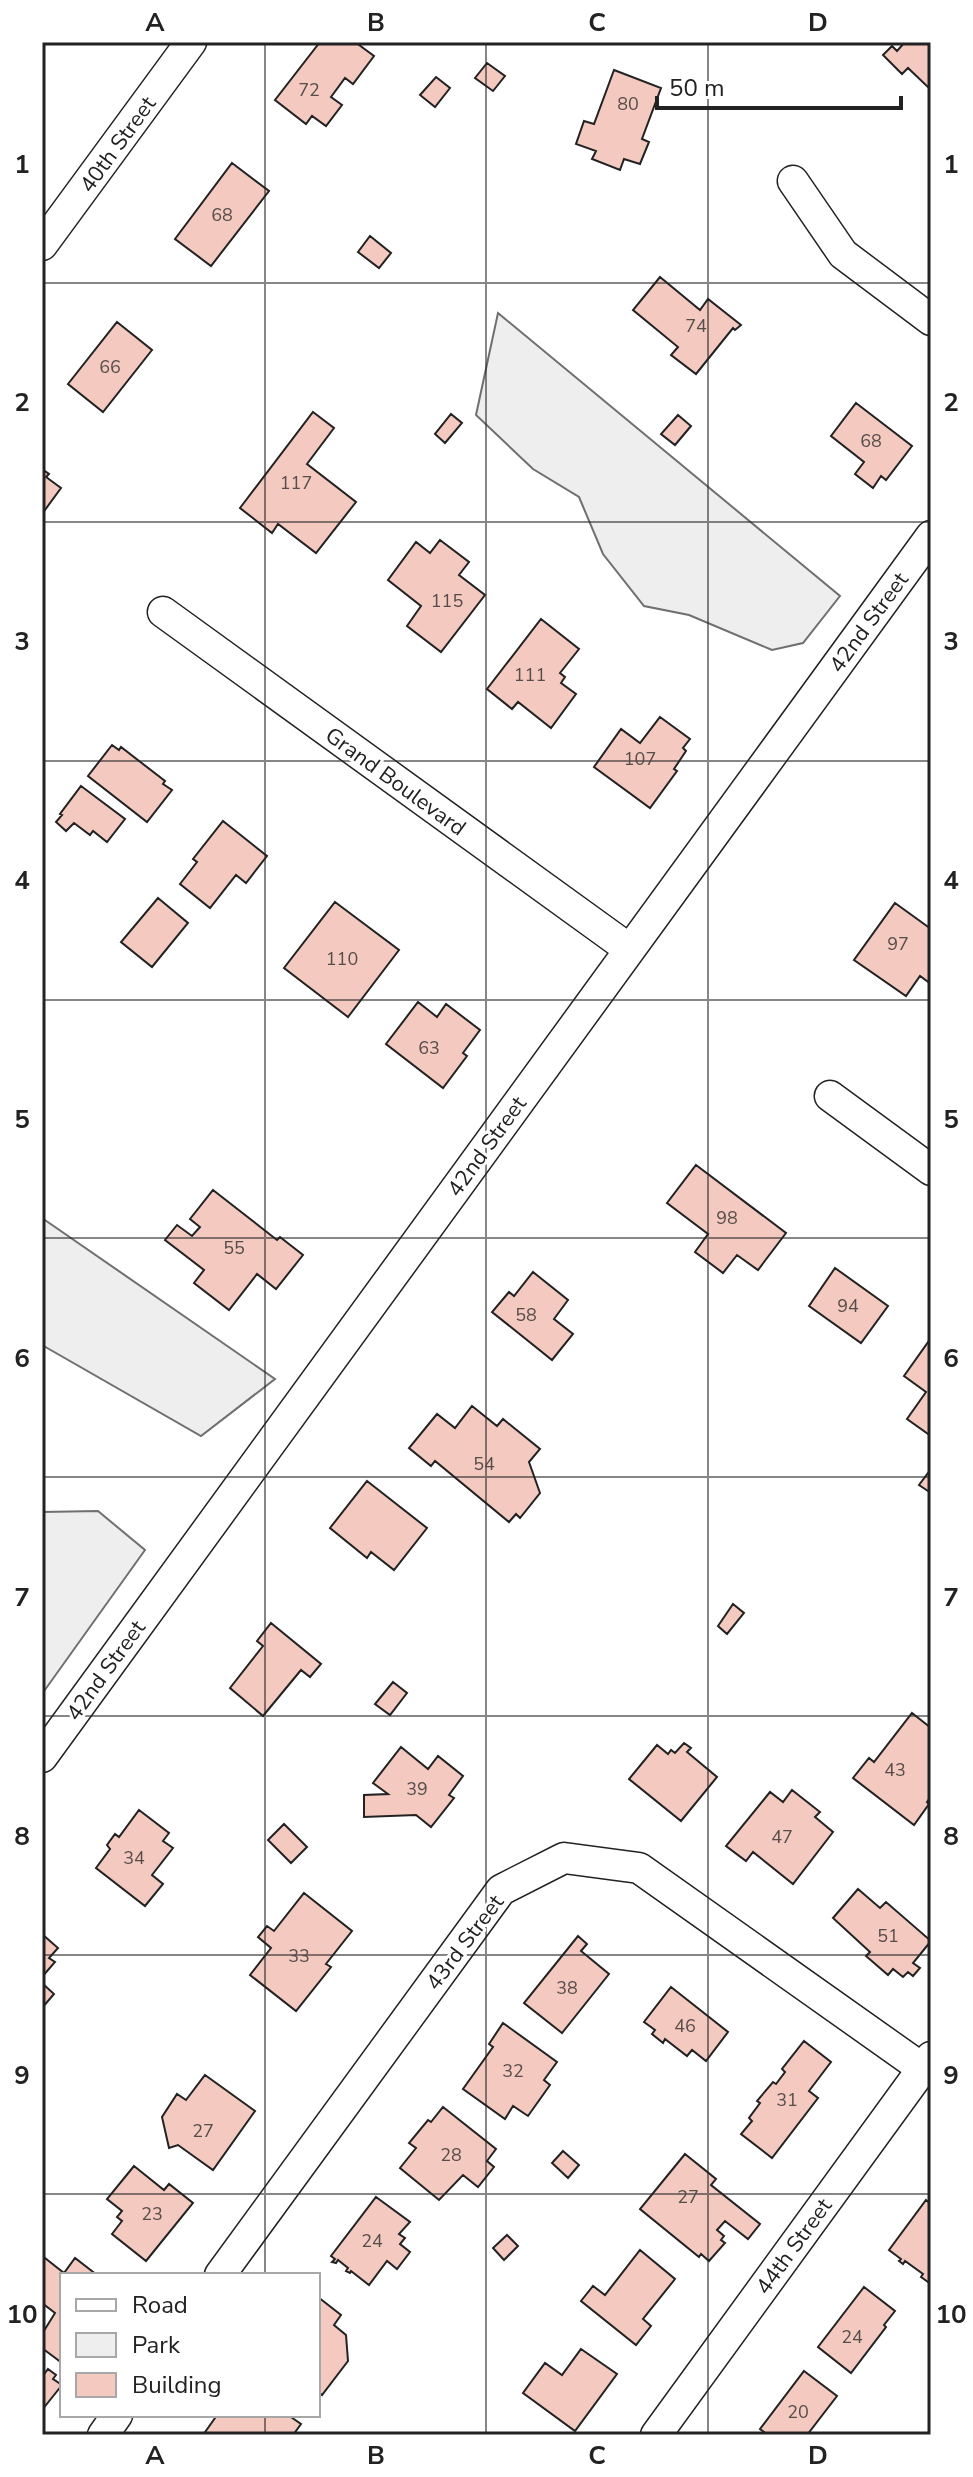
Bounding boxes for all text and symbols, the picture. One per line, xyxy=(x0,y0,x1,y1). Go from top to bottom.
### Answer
text: A xyxy=(145,5,165,40)
text: B xyxy=(367,5,385,40)
text: C xyxy=(588,5,606,40)
text: D xyxy=(808,5,828,40)
scale bar xyxy=(657,60,901,110)
text: 50 m xyxy=(669,72,725,104)
house number: 72 xyxy=(298,78,320,102)
street label: 40th Street xyxy=(73,90,163,199)
house number: 80 xyxy=(617,92,639,116)
text: 1 xyxy=(14,147,30,182)
text: 1 xyxy=(943,147,959,182)
house number: 68 xyxy=(211,203,233,227)
house number: 74 xyxy=(685,314,707,338)
house number: 66 xyxy=(99,355,121,379)
text: 2 xyxy=(14,385,30,420)
text: 2 xyxy=(943,385,959,420)
house number: 68 xyxy=(860,429,882,453)
house number: 117 xyxy=(280,471,312,495)
street label: 42nd Street xyxy=(822,566,916,679)
house number: 115 xyxy=(431,589,463,613)
text: 3 xyxy=(14,624,30,659)
text: 3 xyxy=(943,624,959,659)
house number: 111 xyxy=(514,663,546,687)
street label: Grand Boulevard xyxy=(319,721,472,843)
house number: 107 xyxy=(624,747,656,771)
text: 4 xyxy=(14,863,30,898)
text: 4 xyxy=(943,863,959,898)
house number: 97 xyxy=(887,932,909,956)
house number: 110 xyxy=(326,947,358,971)
house number: 63 xyxy=(418,1036,440,1060)
street label: 42nd Street xyxy=(440,1090,534,1203)
text: 5 xyxy=(14,1102,30,1137)
text: 5 xyxy=(943,1102,959,1137)
house number: 98 xyxy=(716,1206,738,1230)
house number: 55 xyxy=(223,1236,245,1260)
house number: 94 xyxy=(837,1294,859,1318)
house number: 58 xyxy=(515,1303,537,1327)
text: 6 xyxy=(14,1341,30,1376)
text: 6 xyxy=(943,1341,959,1376)
house number: 54 xyxy=(473,1452,495,1476)
text: 7 xyxy=(14,1580,30,1615)
text: 7 xyxy=(943,1580,959,1615)
street label: 42nd Street xyxy=(59,1614,153,1727)
house number: 43 xyxy=(884,1758,906,1782)
house number: 39 xyxy=(406,1777,428,1801)
text: 8 xyxy=(14,1819,30,1854)
text: 8 xyxy=(943,1819,959,1854)
house number: 47 xyxy=(771,1825,793,1849)
house number: 34 xyxy=(123,1846,145,1870)
street label: 43rd Street xyxy=(419,1888,511,1997)
house number: 51 xyxy=(877,1924,899,1948)
house number: 33 xyxy=(288,1944,310,1968)
house number: 38 xyxy=(556,1976,578,2000)
house number: 46 xyxy=(674,2014,696,2038)
text: 9 xyxy=(14,2058,30,2093)
text: 9 xyxy=(943,2058,959,2093)
house number: 32 xyxy=(502,2059,524,2083)
house number: 31 xyxy=(776,2088,798,2112)
house number: 27 xyxy=(192,2119,214,2143)
house number: 28 xyxy=(440,2143,462,2167)
house number: 27 xyxy=(677,2185,699,2209)
street label: 44th Street xyxy=(749,2192,839,2301)
house number: 23 xyxy=(141,2202,163,2226)
house number: 24 xyxy=(361,2229,383,2253)
legend xyxy=(60,2273,320,2417)
text: Road xyxy=(132,2289,188,2321)
text: 10 xyxy=(6,2297,38,2332)
text: 10 xyxy=(935,2297,967,2332)
house number: 24 xyxy=(841,2325,863,2349)
text: Park xyxy=(132,2329,181,2361)
text: Building xyxy=(132,2369,222,2401)
house number: 20 xyxy=(787,2400,809,2424)
text: A xyxy=(145,2438,165,2473)
text: B xyxy=(367,2438,385,2473)
text: C xyxy=(588,2438,606,2473)
text: D xyxy=(808,2438,828,2473)

